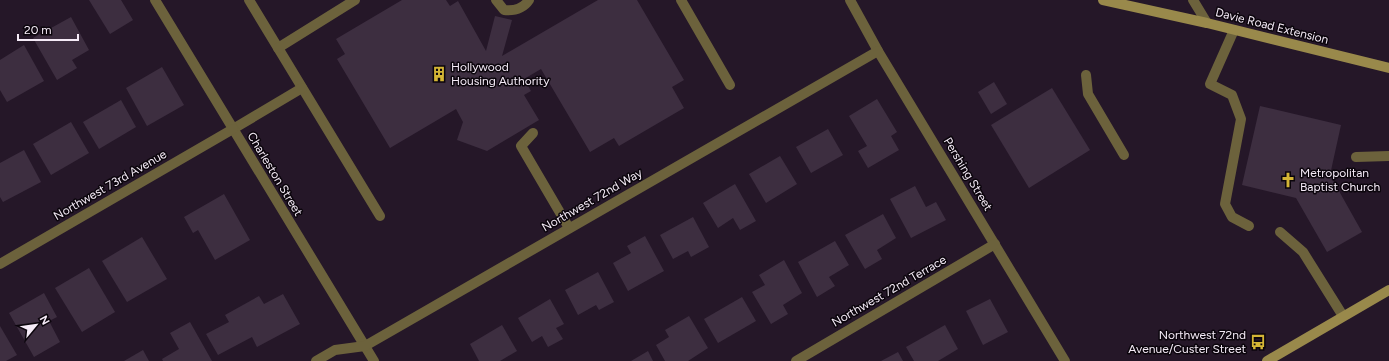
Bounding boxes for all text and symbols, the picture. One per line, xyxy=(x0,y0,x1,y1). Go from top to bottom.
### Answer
street label: Davie Road Extension xyxy=(1214,5,1330,47)
scale bar xyxy=(18,16,78,42)
text: 20 m xyxy=(24,23,52,37)
place label: Hollywood Housing Authority xyxy=(451,60,550,88)
building icon: Hollywood Housing Authority xyxy=(430,65,448,83)
street label: Charleston Street xyxy=(245,130,306,219)
street label: Pershing Street xyxy=(941,135,996,213)
street label: Northwest 73rd Avenue xyxy=(51,147,169,223)
street label: Northwest 72nd Way xyxy=(539,165,645,234)
place label: Metropolitan Baptist Church xyxy=(1300,166,1381,194)
church icon: Metropolitan Baptist Church xyxy=(1279,171,1297,189)
street label: Northwest 72nd Terrace xyxy=(829,252,949,330)
north arrow xyxy=(16,305,56,345)
text: N xyxy=(37,314,52,327)
place label: Northwest 72nd Avenue/Custer Street xyxy=(1128,328,1246,356)
bus stop icon: Northwest 72nd Avenue/Custer Street xyxy=(1249,333,1267,351)

